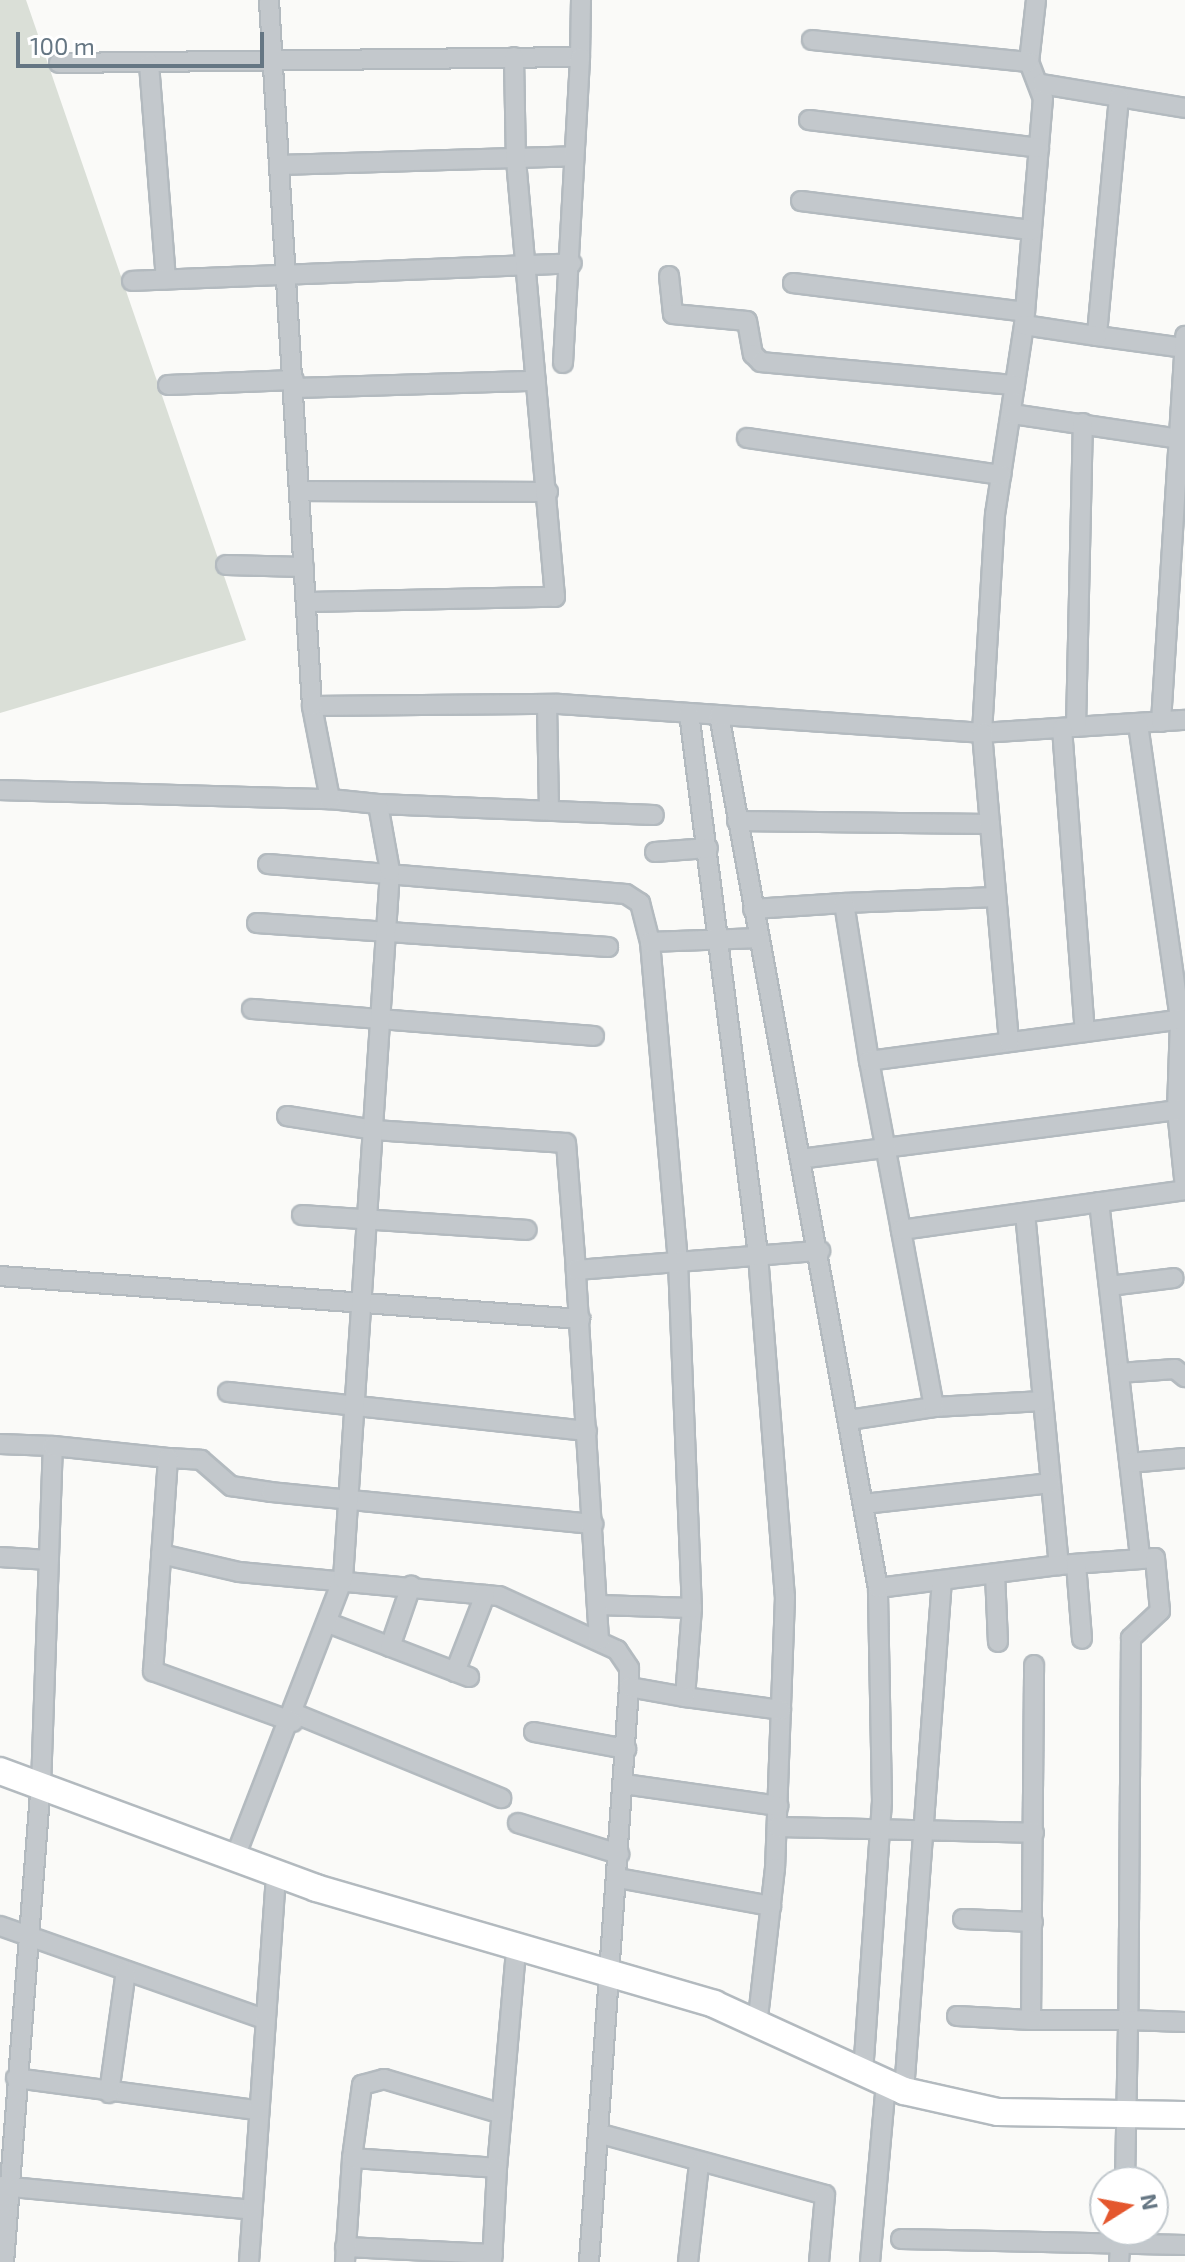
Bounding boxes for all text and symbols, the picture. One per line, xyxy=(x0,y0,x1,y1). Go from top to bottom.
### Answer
scale bar xyxy=(20,16,268,66)
text: 100 m xyxy=(30,31,95,60)
north arrow xyxy=(1089,2166,1169,2246)
text: N xyxy=(1136,2192,1165,2212)

